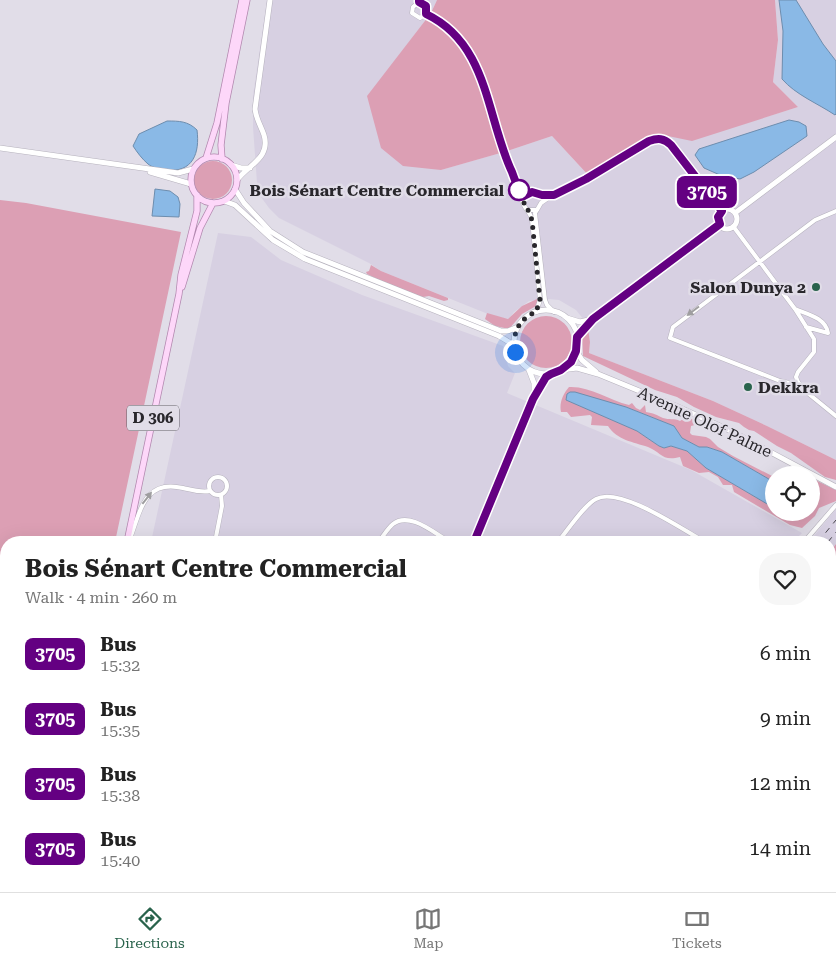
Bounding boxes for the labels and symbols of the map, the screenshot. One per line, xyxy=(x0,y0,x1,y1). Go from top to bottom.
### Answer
line badge: 3705 xyxy=(672,176,742,208)
marker: Bois Sénart Centre Commercial xyxy=(508,179,530,201)
place label: Bois Sénart Centre Commercial xyxy=(250,181,505,200)
place label: Salon Dunya 2 xyxy=(690,278,806,297)
marker: Salon Dunya 2 xyxy=(810,281,822,293)
one-way arrow xyxy=(687,306,700,317)
your location xyxy=(503,340,528,365)
place label: Dekkra xyxy=(758,378,819,397)
marker: Dekkra xyxy=(742,381,754,393)
street label: Avenue Olof Palme xyxy=(635,383,775,462)
road number: D 306 xyxy=(127,406,179,430)
one-way arrow xyxy=(142,492,153,505)

